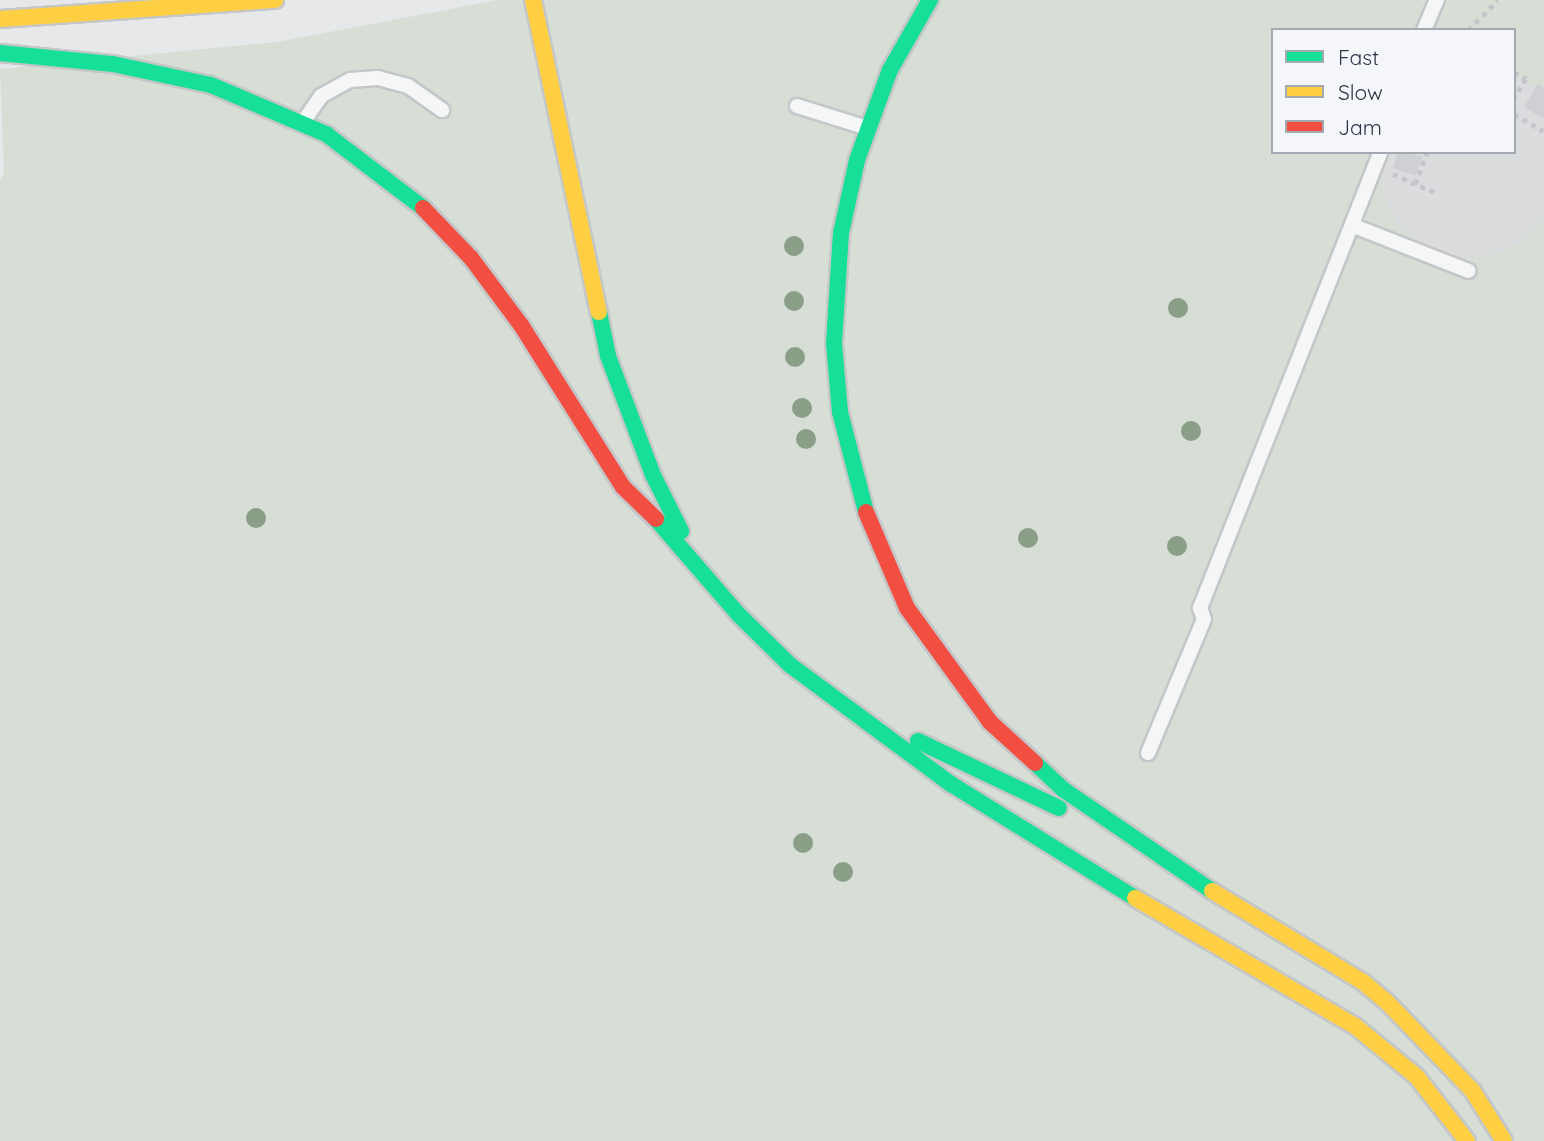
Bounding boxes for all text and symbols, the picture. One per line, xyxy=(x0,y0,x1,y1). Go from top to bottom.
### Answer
legend xyxy=(1271,28,1516,154)
text: Fast xyxy=(1338,44,1379,70)
text: Slow xyxy=(1338,79,1383,105)
text: Jam xyxy=(1338,114,1382,140)

